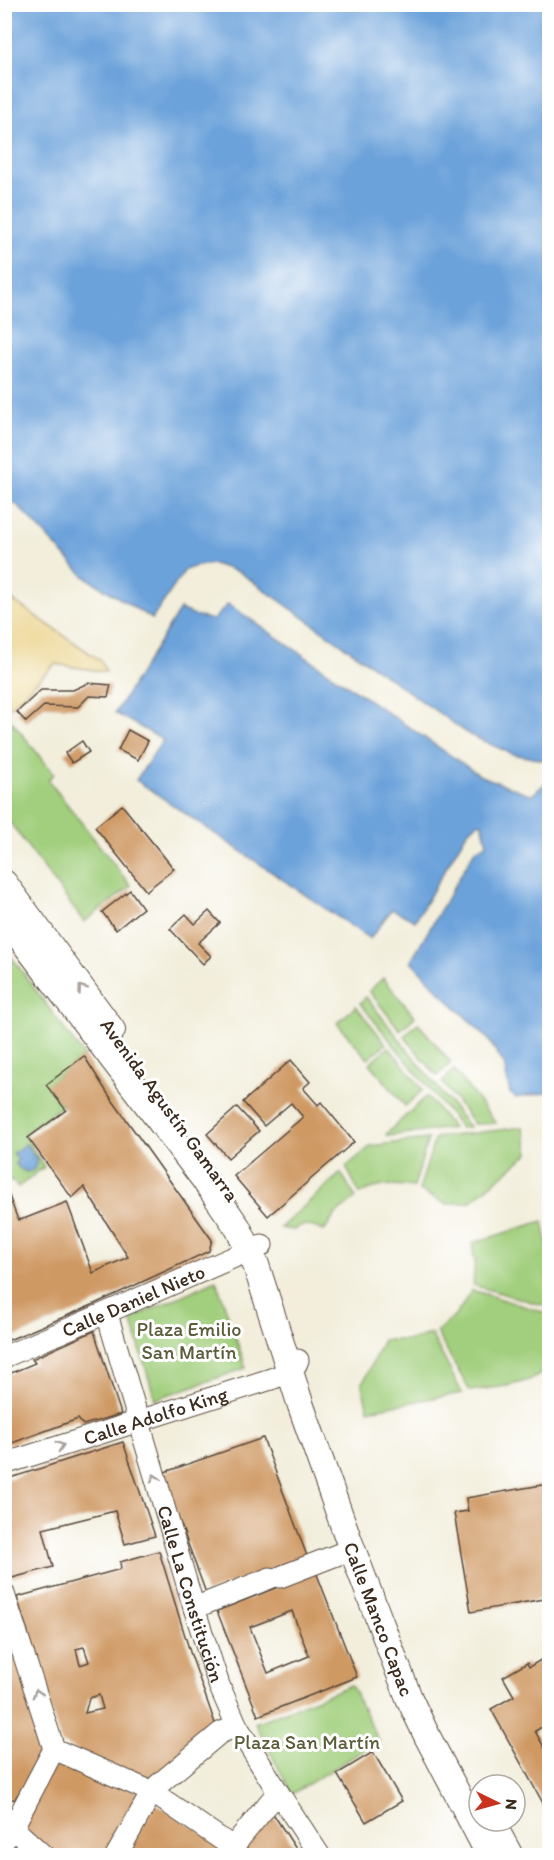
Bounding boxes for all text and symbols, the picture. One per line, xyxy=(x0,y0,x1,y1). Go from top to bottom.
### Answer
one-way arrow xyxy=(78,984,89,995)
street label: Avenida Agustín Gamarra xyxy=(95,1014,245,1207)
street label: Calle Daniel Nieto xyxy=(58,1259,209,1342)
park label: Plaza Emilio San Martín xyxy=(137,1317,241,1364)
street label: Calle Adolfo King xyxy=(80,1381,231,1450)
one-way arrow xyxy=(54,1441,65,1454)
one-way arrow xyxy=(150,1473,162,1484)
street label: Calle La Constitución xyxy=(152,1502,229,1685)
street label: Calle Manco Capac xyxy=(339,1539,419,1699)
one-way arrow xyxy=(32,1688,44,1699)
park label: Plaza San Martín xyxy=(234,1730,380,1754)
north arrow xyxy=(467,1773,527,1833)
text: N xyxy=(502,1798,521,1810)

